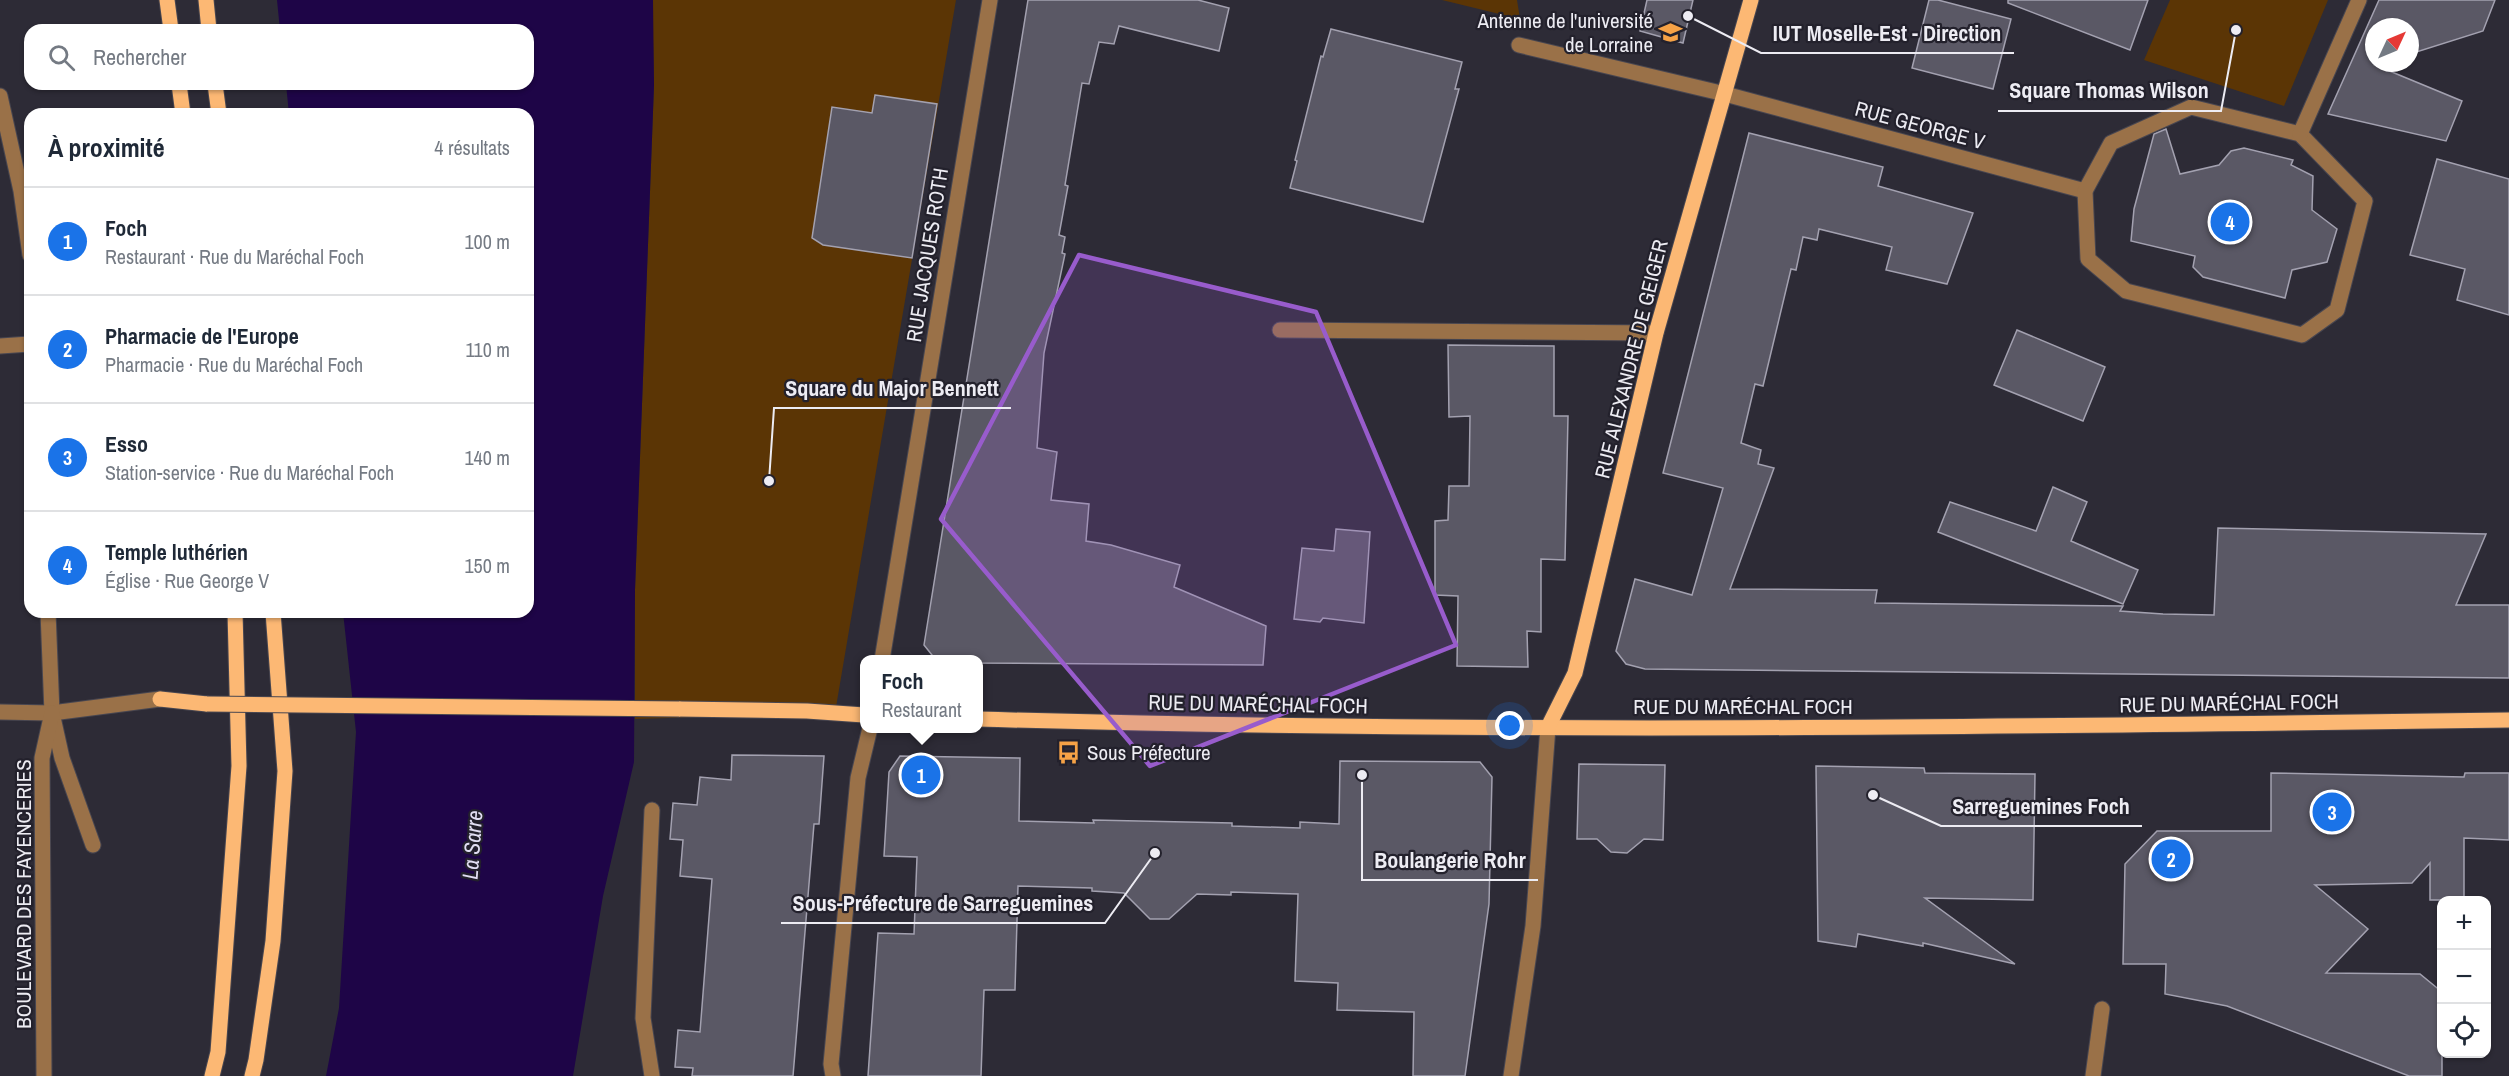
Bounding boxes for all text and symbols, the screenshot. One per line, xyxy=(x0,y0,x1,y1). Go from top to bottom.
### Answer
place label: Antenne de l'université de Lorraine xyxy=(1476,6,1653,59)
callout: IUT Moselle-Est - Direction xyxy=(1761,13,2014,53)
text: IUT Moselle-Est - Direction xyxy=(1773,18,2001,48)
north arrow xyxy=(2365,18,2419,72)
school or university icon: Antenne de l'université de Lorraine xyxy=(1658,19,1684,45)
search box xyxy=(24,24,534,90)
icon: search xyxy=(45,41,78,74)
text: Rechercher xyxy=(93,42,186,72)
callout: Square Thomas Wilson xyxy=(1998,71,2221,111)
text: Square Thomas Wilson xyxy=(2009,75,2209,105)
street label: RUE GEORGE V xyxy=(1852,94,1988,156)
text: À proximité xyxy=(48,130,165,165)
text: 4 résultats xyxy=(434,134,510,161)
street label: RUE JACQUES ROTH xyxy=(899,166,955,344)
pin: 4 xyxy=(2210,200,2250,244)
text: Foch xyxy=(105,213,147,243)
text: 1 xyxy=(63,228,72,255)
text: 100 m xyxy=(464,228,510,255)
street label: RUE ALEXANDRE DE GEIGER xyxy=(1587,237,1675,481)
text: Restaurant · Rue du Maréchal Foch xyxy=(105,243,364,270)
text: Pharmacie de l'Europe xyxy=(105,321,299,351)
text: 2 xyxy=(63,336,72,363)
text: 110 m xyxy=(466,336,510,363)
text: Pharmacie · Rue du Maréchal Foch xyxy=(105,351,363,378)
callout: Square du Major Bennett xyxy=(774,368,1011,408)
text: Square du Major Bennett xyxy=(785,373,999,403)
text: Esso xyxy=(105,429,148,459)
text: 3 xyxy=(63,444,72,471)
text: 140 m xyxy=(464,444,510,471)
text: Station-service · Rue du Maréchal Foch xyxy=(105,459,394,486)
text: Temple luthérien xyxy=(105,537,248,567)
text: 4 xyxy=(63,552,72,579)
text: 150 m xyxy=(464,552,510,579)
text: Église · Rue George V xyxy=(105,567,269,594)
popup xyxy=(860,655,983,733)
text: Foch xyxy=(881,666,924,696)
street label: RUE DU MARÉCHAL FOCH xyxy=(2119,687,2339,719)
street label: RUE DU MARÉCHAL FOCH xyxy=(1148,688,1368,720)
street label: RUE DU MARÉCHAL FOCH xyxy=(1633,692,1853,721)
text: Restaurant xyxy=(881,696,962,723)
your location xyxy=(1495,711,1524,740)
place label: Sous Préfecture xyxy=(1087,738,1210,767)
bus stop icon: Sous Préfecture xyxy=(1056,739,1082,765)
pin: 1 xyxy=(902,752,940,798)
street label: BOULEVARD DES FAYENCERIES xyxy=(9,759,38,1029)
callout: Sarreguemines Foch xyxy=(1941,786,2142,826)
pin: 3 xyxy=(2312,790,2352,834)
text: Sarreguemines Foch xyxy=(1952,791,2130,821)
water label: La Sarre xyxy=(455,809,489,881)
pin: 2 xyxy=(2152,836,2190,882)
callout: Boulangerie Rohr xyxy=(1362,840,1538,880)
text: Boulangerie Rohr xyxy=(1374,845,1526,875)
callout: Sous-Préfecture de Sarreguemines xyxy=(781,883,1105,923)
text: Sous-Préfecture de Sarreguemines xyxy=(793,888,1093,918)
map controls xyxy=(2437,896,2491,1058)
button: + xyxy=(2437,896,2491,950)
button: − xyxy=(2437,950,2491,1004)
button: locate xyxy=(2437,1004,2491,1058)

